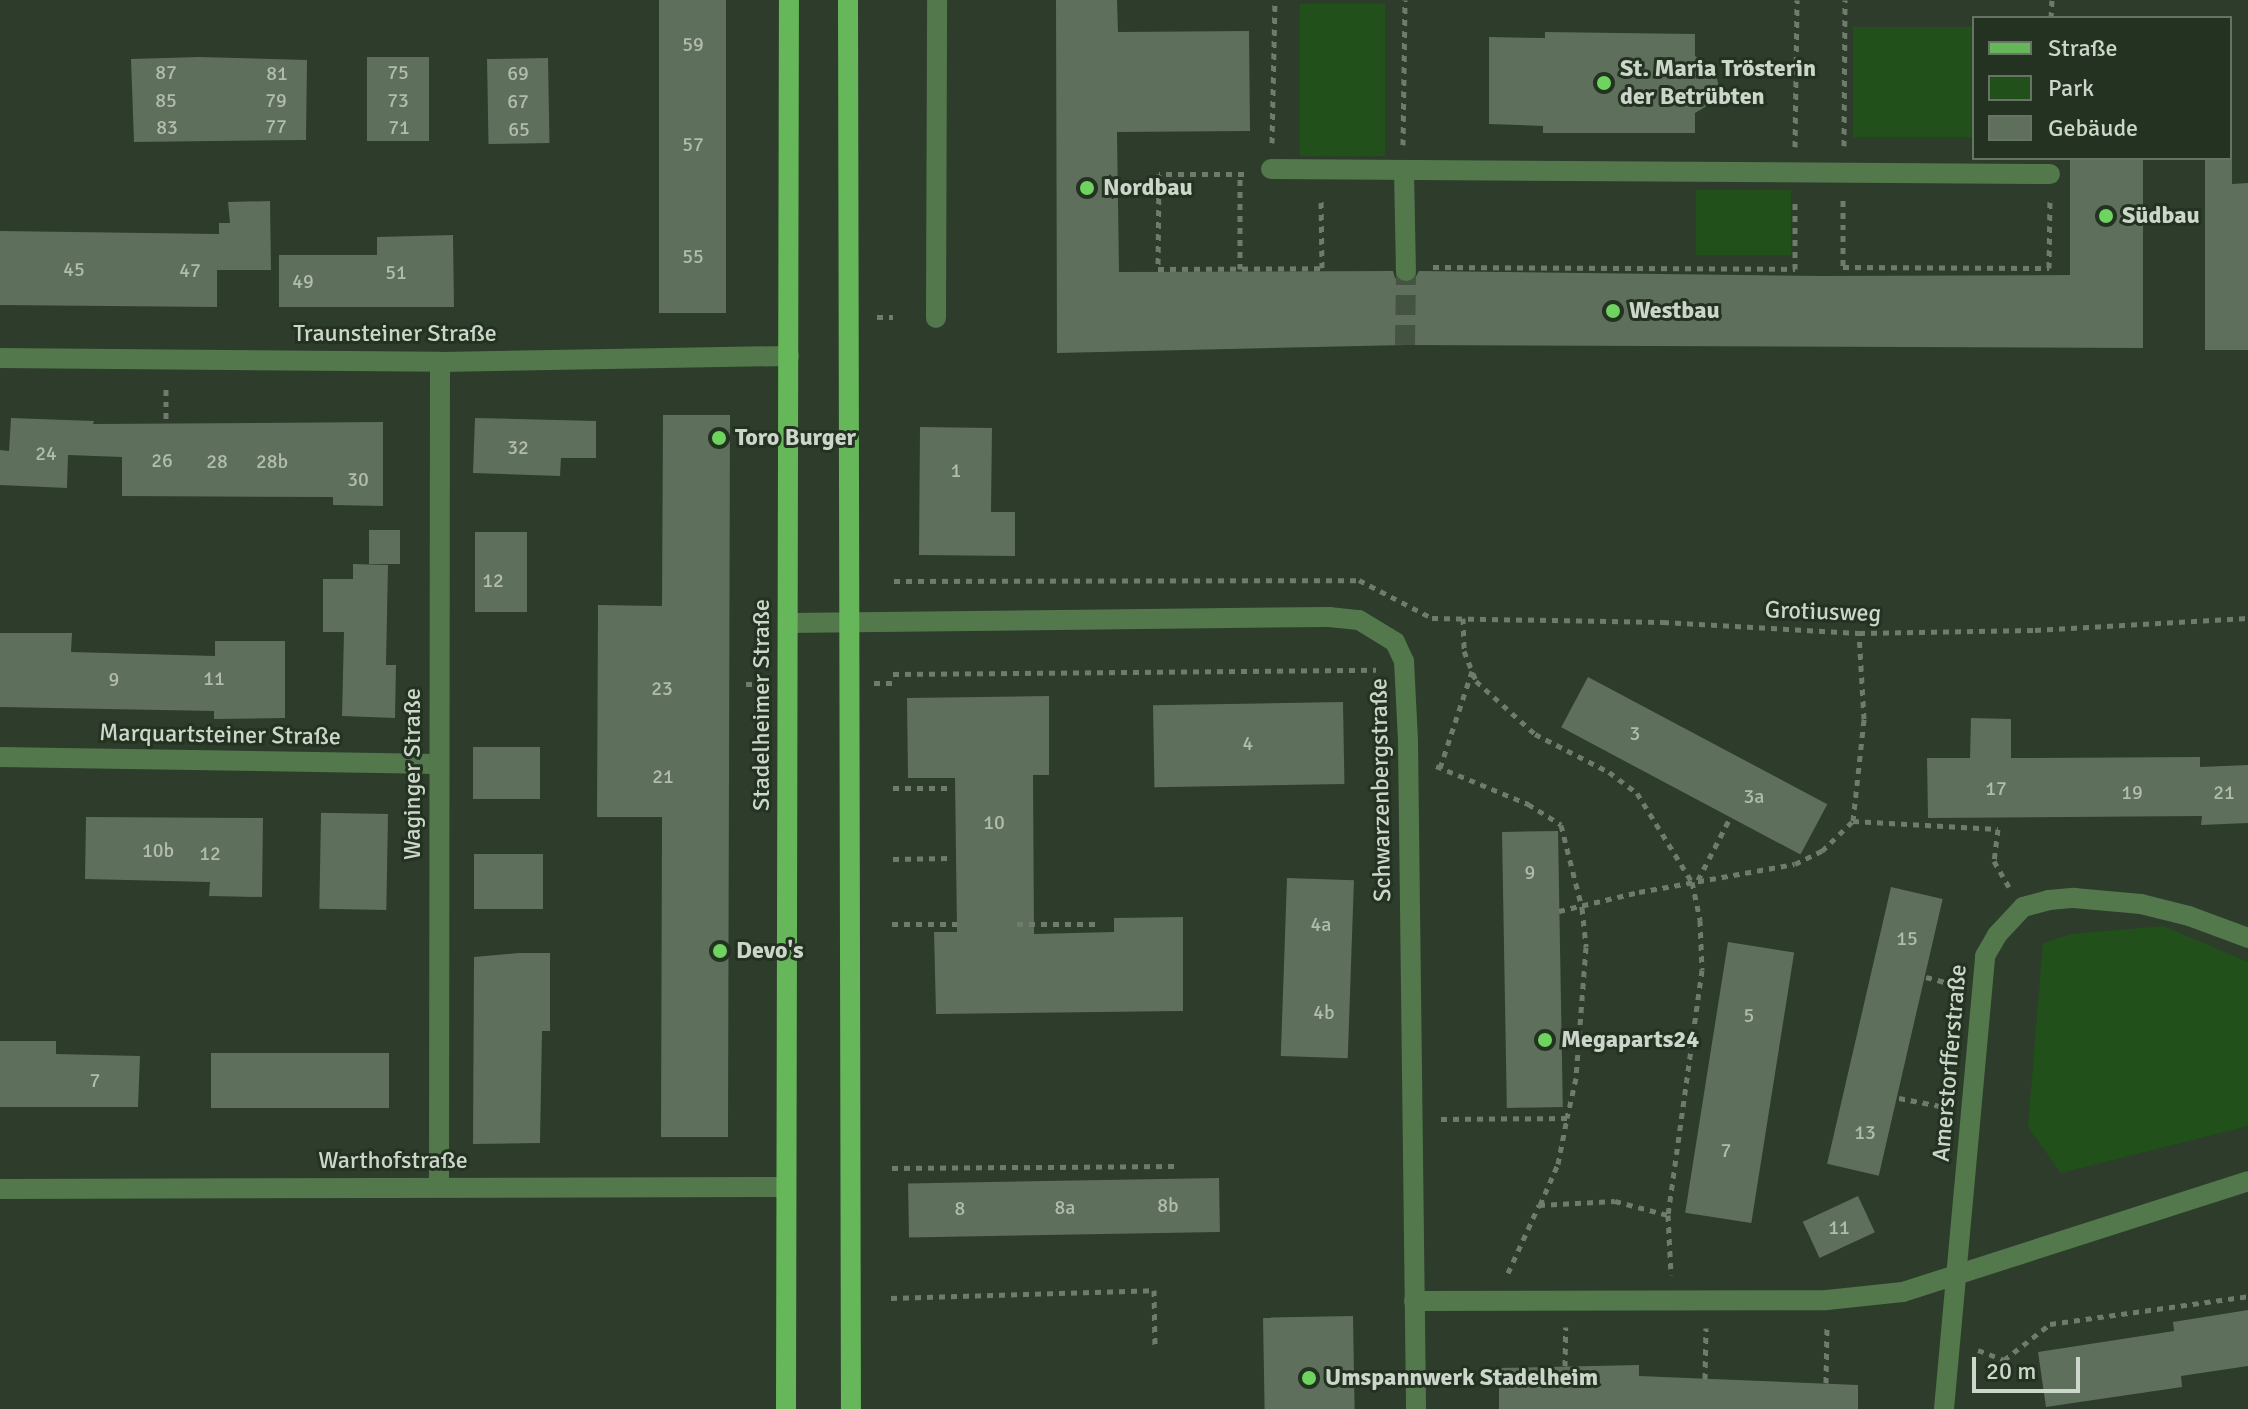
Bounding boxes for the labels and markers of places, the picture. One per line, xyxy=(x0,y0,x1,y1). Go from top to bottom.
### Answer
place label: St. Maria Trösterin der Betrübten xyxy=(1620,55,1816,111)
marker: St. Maria Trösterin der Betrübten xyxy=(1595,74,1613,92)
place label: Nordbau xyxy=(1103,174,1193,202)
marker: Nordbau xyxy=(1078,179,1096,197)
place label: Südbau xyxy=(2122,202,2200,230)
marker: Südbau xyxy=(2097,207,2115,225)
place label: Westbau xyxy=(1629,297,1720,325)
marker: Westbau xyxy=(1604,302,1622,320)
place label: Toro Burger xyxy=(735,424,856,452)
marker: Toro Burger xyxy=(710,429,728,447)
place label: Devo's xyxy=(736,937,804,965)
marker: Devo's xyxy=(711,942,729,960)
place label: Megaparts24 xyxy=(1561,1026,1699,1054)
marker: Megaparts24 xyxy=(1536,1031,1554,1049)
place label: Umspannwerk Stadelheim xyxy=(1325,1364,1598,1392)
marker: Umspannwerk Stadelheim xyxy=(1300,1369,1318,1387)

